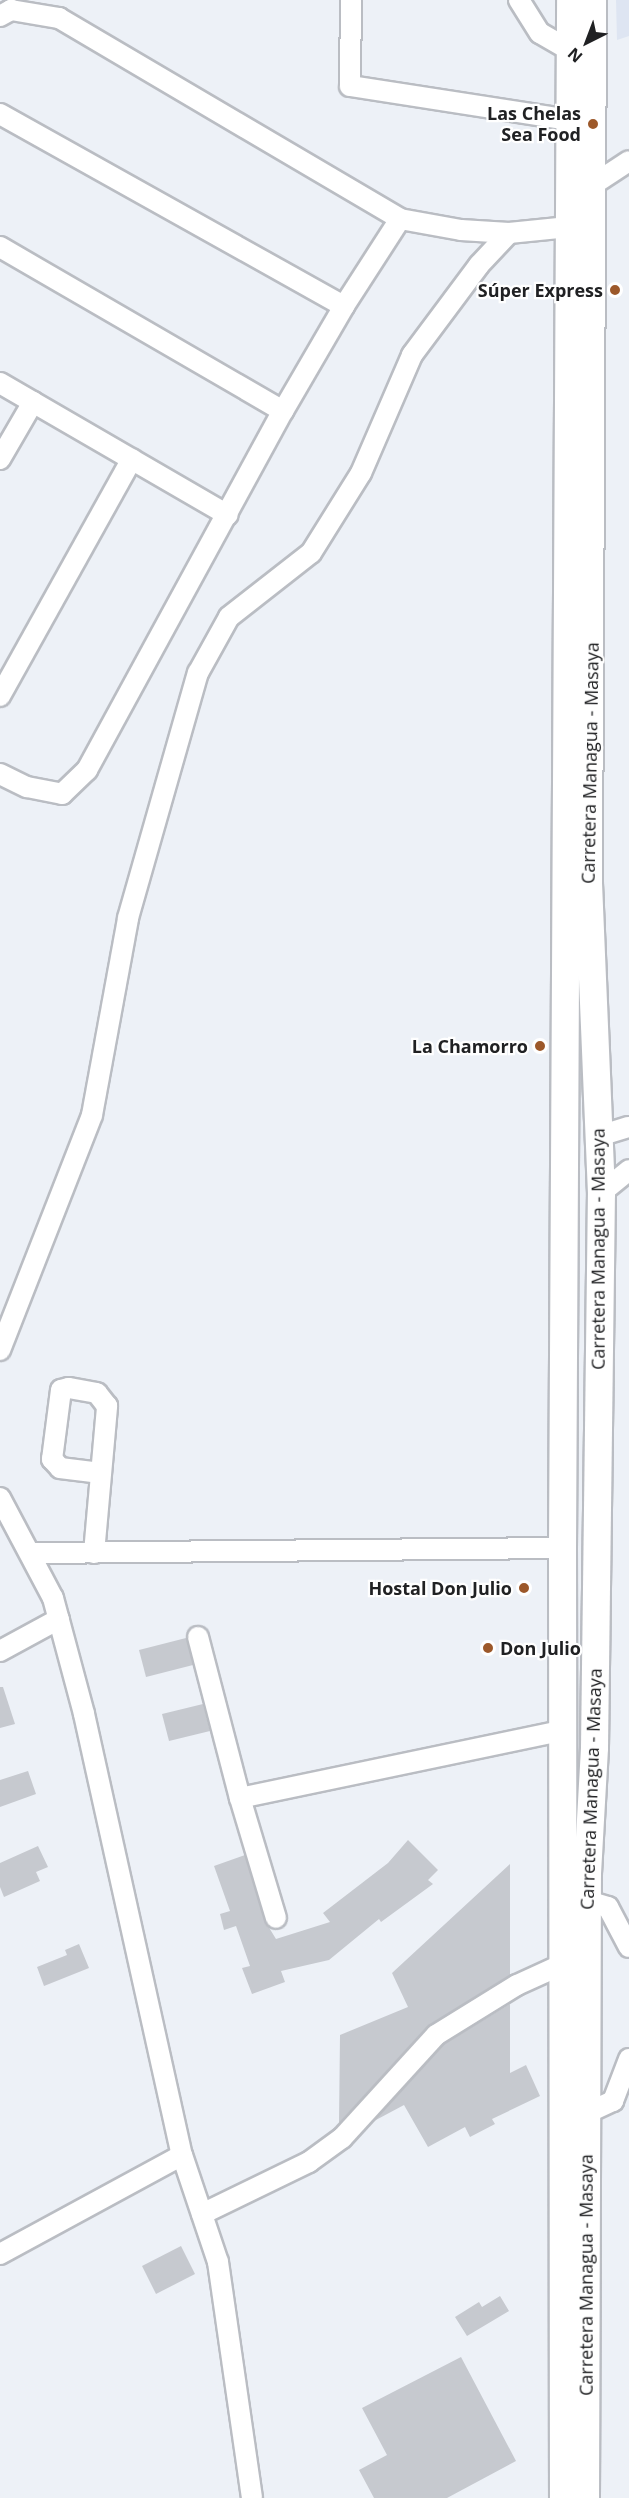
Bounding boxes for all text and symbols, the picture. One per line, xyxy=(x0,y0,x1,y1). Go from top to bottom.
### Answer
north arrow xyxy=(557,12,617,72)
text: N xyxy=(563,43,587,68)
place label: Las Chelas Sea Food xyxy=(487,103,581,146)
marker: Las Chelas Sea Food xyxy=(586,117,600,131)
place label: Súper Express xyxy=(478,279,603,301)
marker: Súper Express xyxy=(608,283,622,297)
street label: Carretera Managua - Masaya xyxy=(577,642,603,884)
place label: La Chamorro xyxy=(412,1035,528,1057)
marker: La Chamorro xyxy=(533,1039,547,1053)
street label: Carretera Managua - Masaya xyxy=(587,1128,609,1370)
place label: Hostal Don Julio xyxy=(368,1577,512,1599)
marker: Hostal Don Julio xyxy=(517,1581,531,1595)
place label: Don Julio xyxy=(500,1637,581,1659)
marker: Don Julio xyxy=(481,1641,495,1655)
street label: Carretera Managua - Masaya xyxy=(576,1668,606,1910)
street label: Carretera Managua - Masaya xyxy=(575,2154,597,2396)

